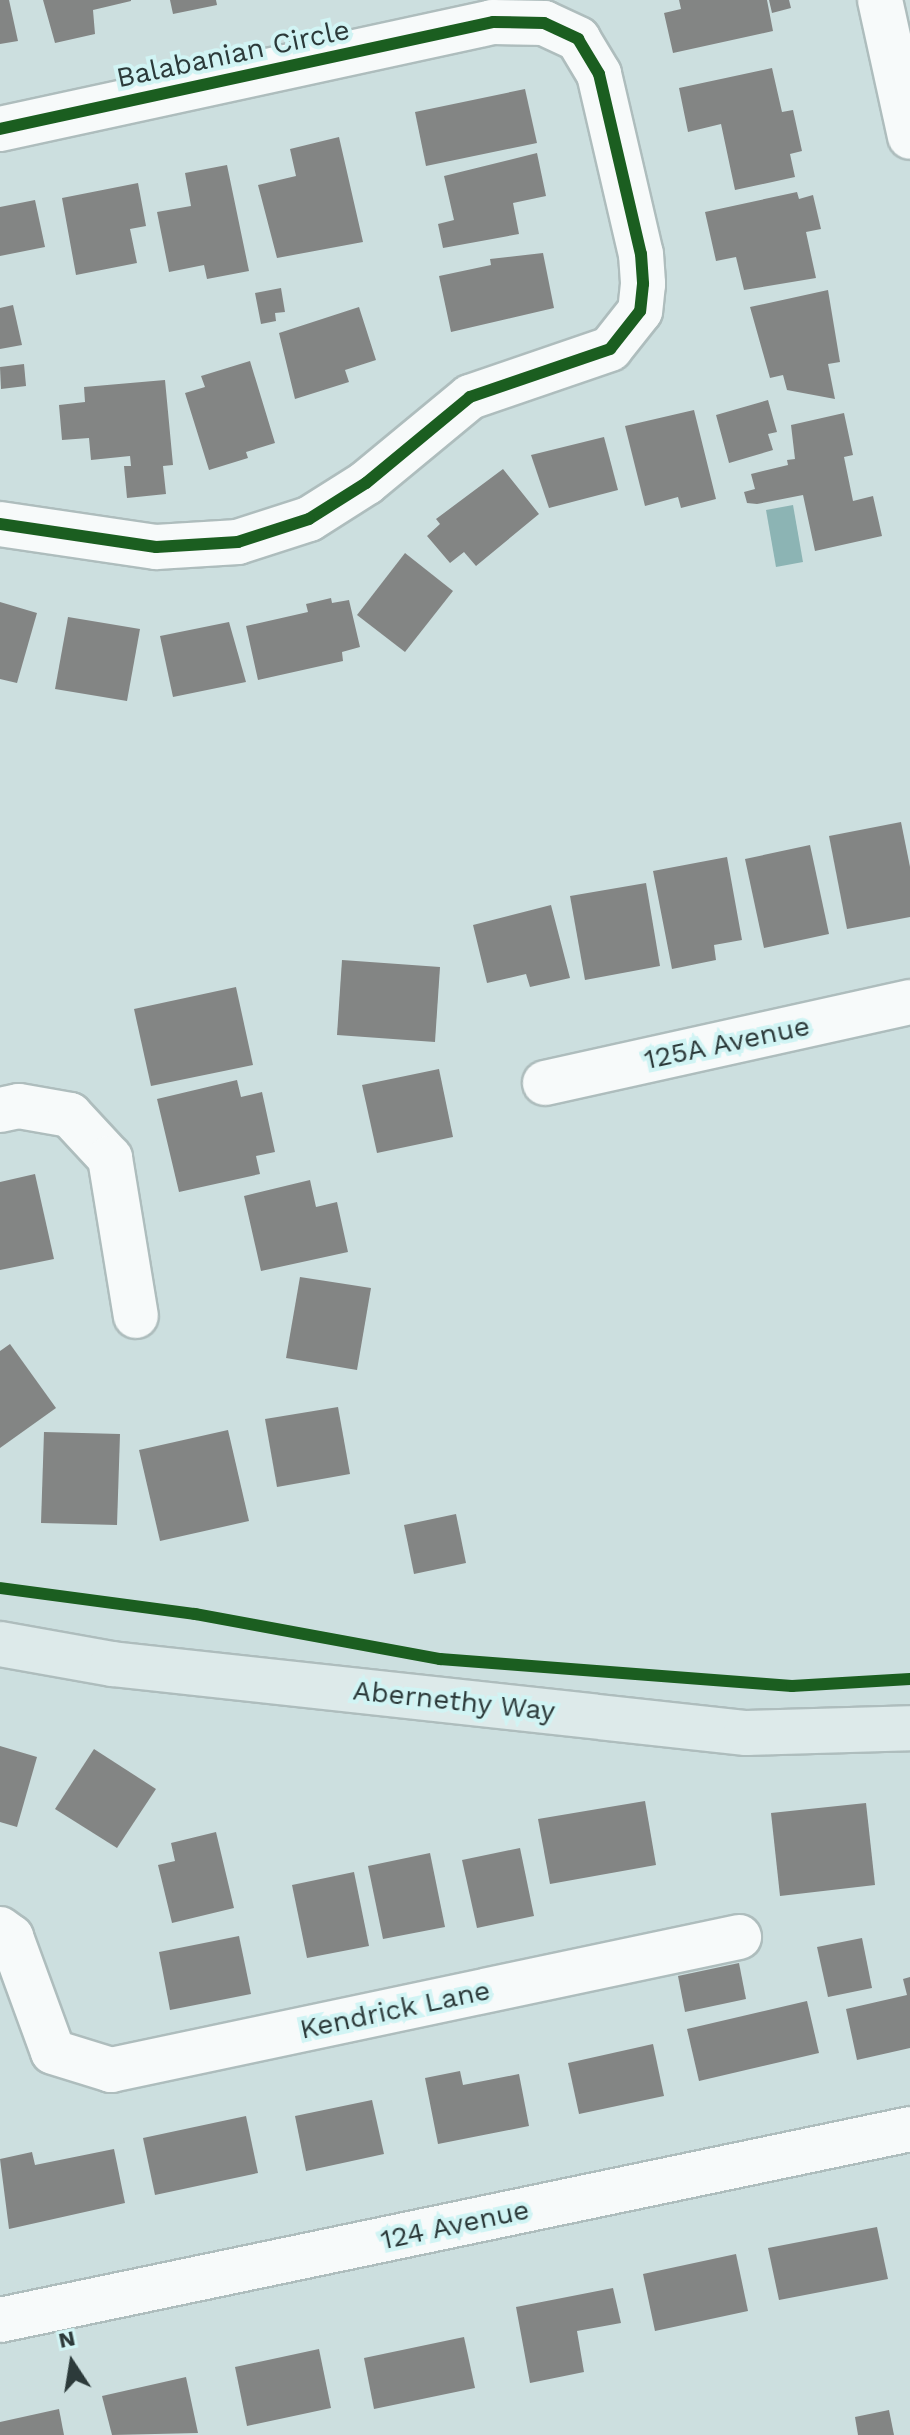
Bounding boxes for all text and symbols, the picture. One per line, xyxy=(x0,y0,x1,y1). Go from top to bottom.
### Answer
street label: Balabanian Circle xyxy=(113,13,353,95)
street label: 125A Avenue xyxy=(640,1009,814,1077)
street label: Abernethy Way xyxy=(350,1674,558,1728)
street label: Kendrick Lane xyxy=(296,1973,494,2047)
street label: 124 Avenue xyxy=(377,2193,533,2257)
north arrow xyxy=(32,2323,112,2403)
text: N xyxy=(56,2325,77,2353)

